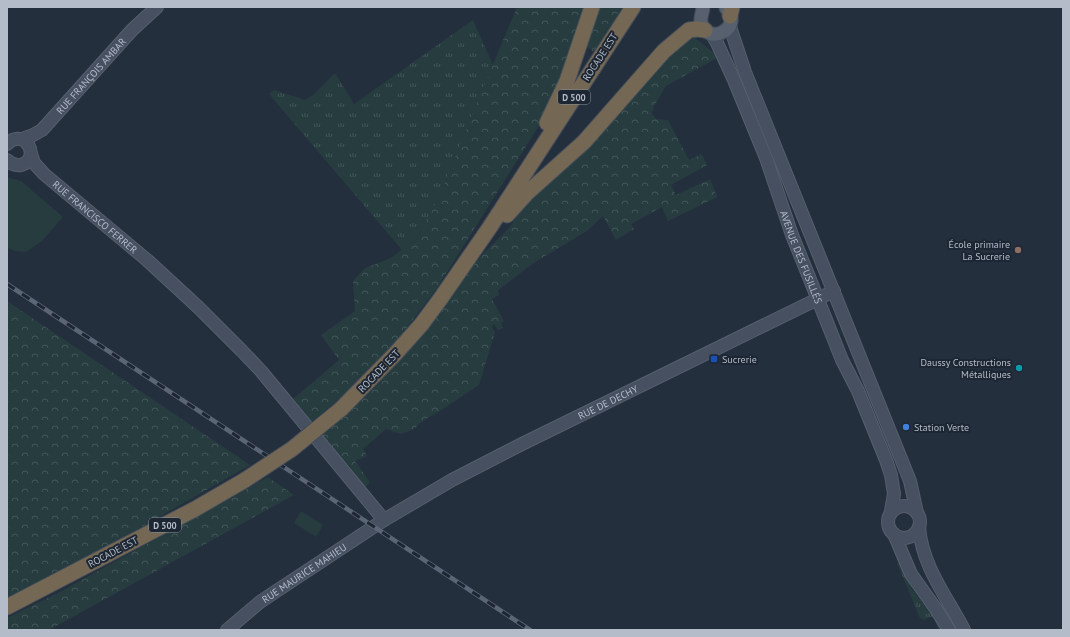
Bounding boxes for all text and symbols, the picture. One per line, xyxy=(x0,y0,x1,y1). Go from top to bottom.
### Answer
street label: ROCADE EST xyxy=(580,30,621,83)
street label: RUE FRANÇOIS AMBAR xyxy=(53,35,129,117)
road number: D 500 xyxy=(558,90,590,104)
street label: RUE FRANCISCO FERRER xyxy=(50,178,140,256)
street label: AVENUE DES FUSILLÉS xyxy=(778,209,825,305)
place label: École primaire La Sucrerie xyxy=(949,238,1010,263)
marker: École primaire La Sucrerie xyxy=(1013,245,1023,255)
street label: ROCADE EST xyxy=(355,347,403,395)
place label: Sucrerie xyxy=(722,353,757,366)
marker: Sucrerie xyxy=(709,354,719,364)
place label: Daussy Constructions Métalliques xyxy=(921,356,1011,381)
marker: Daussy Constructions Métalliques xyxy=(1014,363,1024,373)
street label: RUE DE DECHY xyxy=(576,382,640,422)
place label: Station Verte xyxy=(914,421,969,434)
marker: Station Verte xyxy=(901,422,911,432)
road number: D 500 xyxy=(149,518,181,532)
street label: ROCADE EST xyxy=(86,533,140,571)
street label: RUE MAURICE MAHIEU xyxy=(259,540,349,606)

